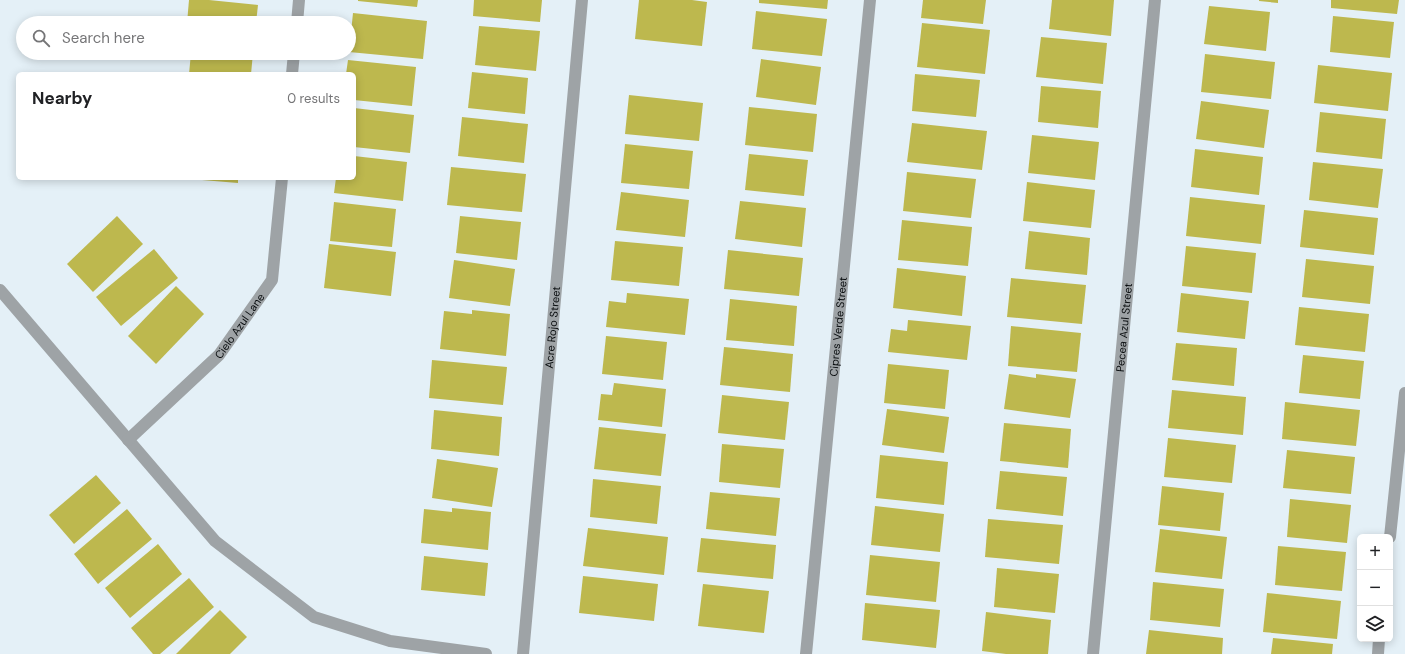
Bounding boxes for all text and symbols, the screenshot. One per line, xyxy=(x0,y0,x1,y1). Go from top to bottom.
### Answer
search box xyxy=(16,16,356,60)
icon: search xyxy=(30,27,52,49)
text: Search here xyxy=(62,28,145,48)
text: Nearby xyxy=(32,87,92,109)
text: 0 results xyxy=(287,90,340,107)
street label: Cipres Verde Street xyxy=(826,276,850,377)
street label: Pecea Azul Street xyxy=(1113,282,1135,372)
street label: Acre Rojo Street xyxy=(542,286,563,369)
street label: Cielo Azul Lane xyxy=(211,290,267,362)
map controls xyxy=(1357,534,1393,642)
button: + xyxy=(1357,534,1393,570)
button: − xyxy=(1357,570,1393,606)
button: layers xyxy=(1357,606,1393,642)

